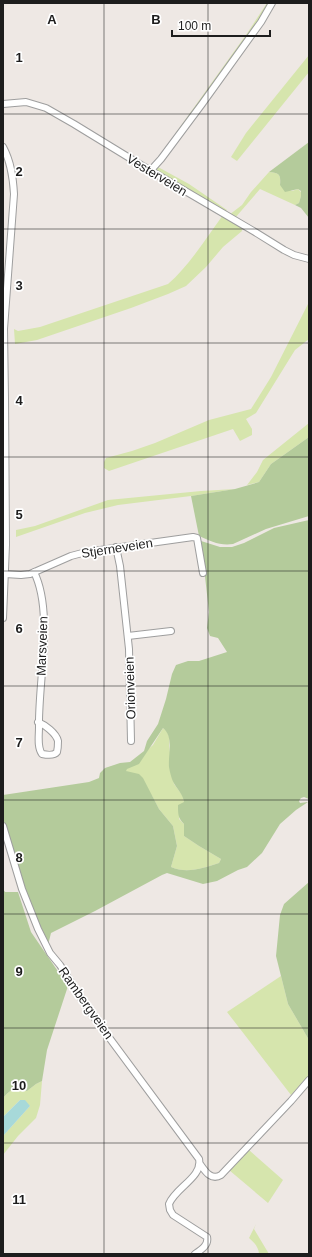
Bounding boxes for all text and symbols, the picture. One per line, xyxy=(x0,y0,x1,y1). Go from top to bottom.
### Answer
text: A xyxy=(47,12,57,27)
text: B xyxy=(151,12,161,27)
scale bar xyxy=(172,12,270,38)
text: 100 m xyxy=(178,19,211,33)
text: 1 xyxy=(15,50,23,65)
street label: Vesterveien xyxy=(124,151,190,199)
text: 2 xyxy=(15,164,23,179)
text: 3 xyxy=(15,278,23,293)
text: 4 xyxy=(15,393,23,408)
text: 5 xyxy=(15,507,23,522)
street label: Stjerneveien xyxy=(80,535,154,561)
street label: Marsveien xyxy=(33,616,51,676)
text: 6 xyxy=(15,621,23,636)
street label: Orionveien xyxy=(121,656,139,720)
text: 7 xyxy=(15,735,23,750)
text: 8 xyxy=(15,850,23,865)
text: 9 xyxy=(15,964,23,979)
street label: Rambergveien xyxy=(56,964,116,1042)
text: 10 xyxy=(12,1078,26,1093)
text: 11 xyxy=(12,1192,26,1207)

